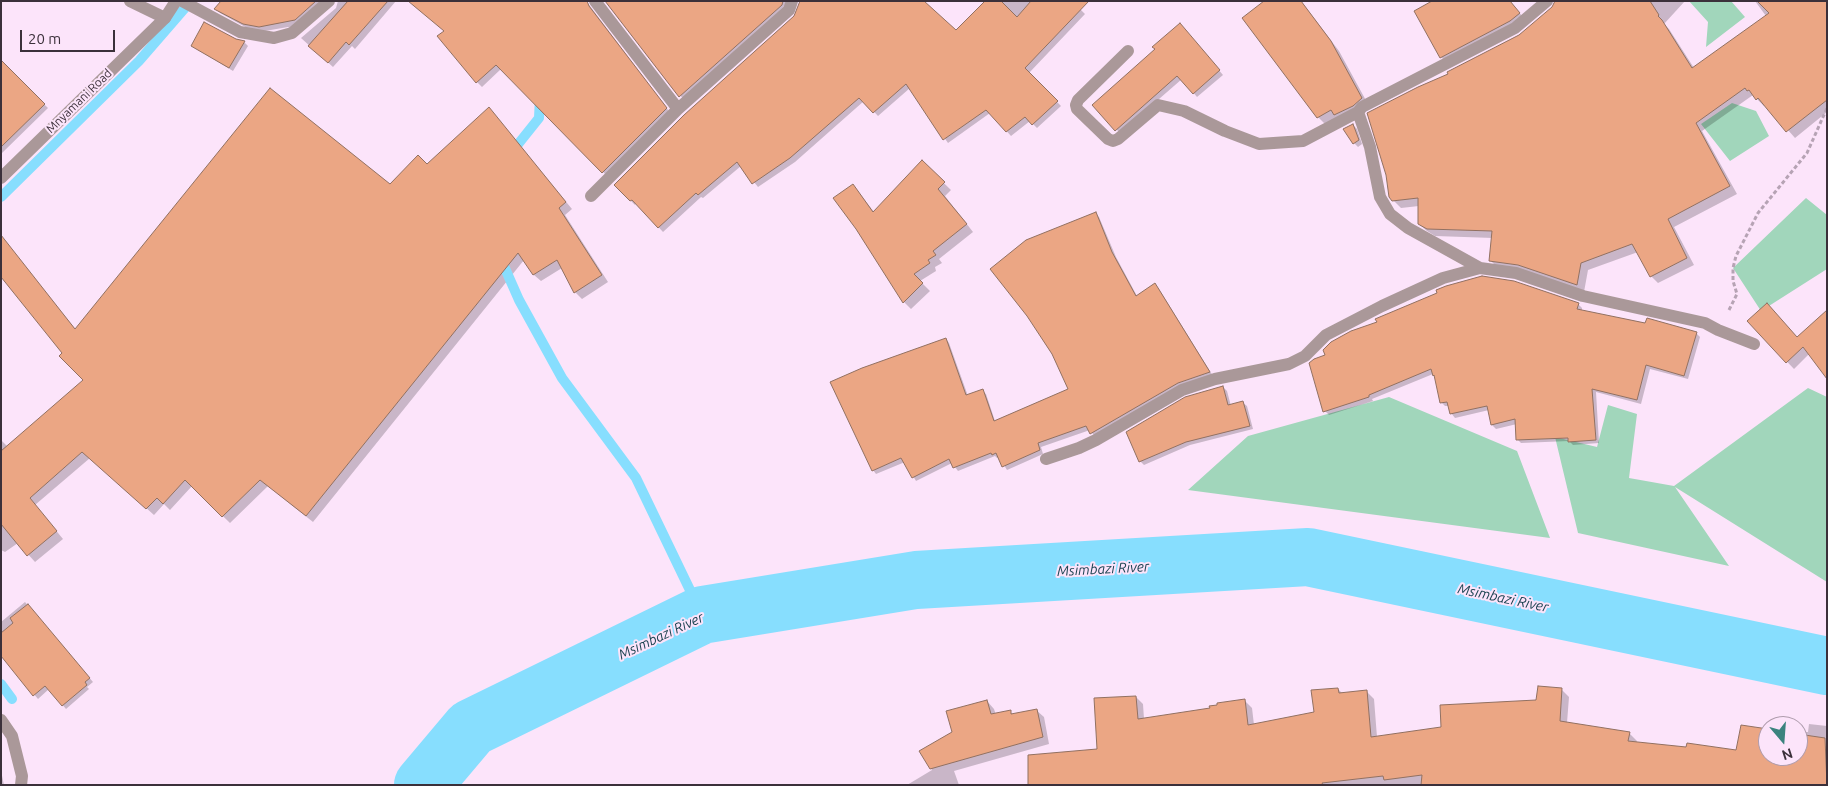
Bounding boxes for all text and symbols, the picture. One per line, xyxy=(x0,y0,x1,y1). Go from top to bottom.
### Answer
scale bar xyxy=(22,20,118,52)
text: 20 m xyxy=(28,30,61,47)
street label: Mnyamani Road xyxy=(43,66,115,136)
water label: Msimbazi River xyxy=(1057,558,1149,580)
water label: Msimbazi River xyxy=(1456,580,1550,616)
water label: Msimbazi River xyxy=(616,609,706,663)
north arrow xyxy=(1758,716,1808,766)
text: N xyxy=(1780,745,1795,764)

